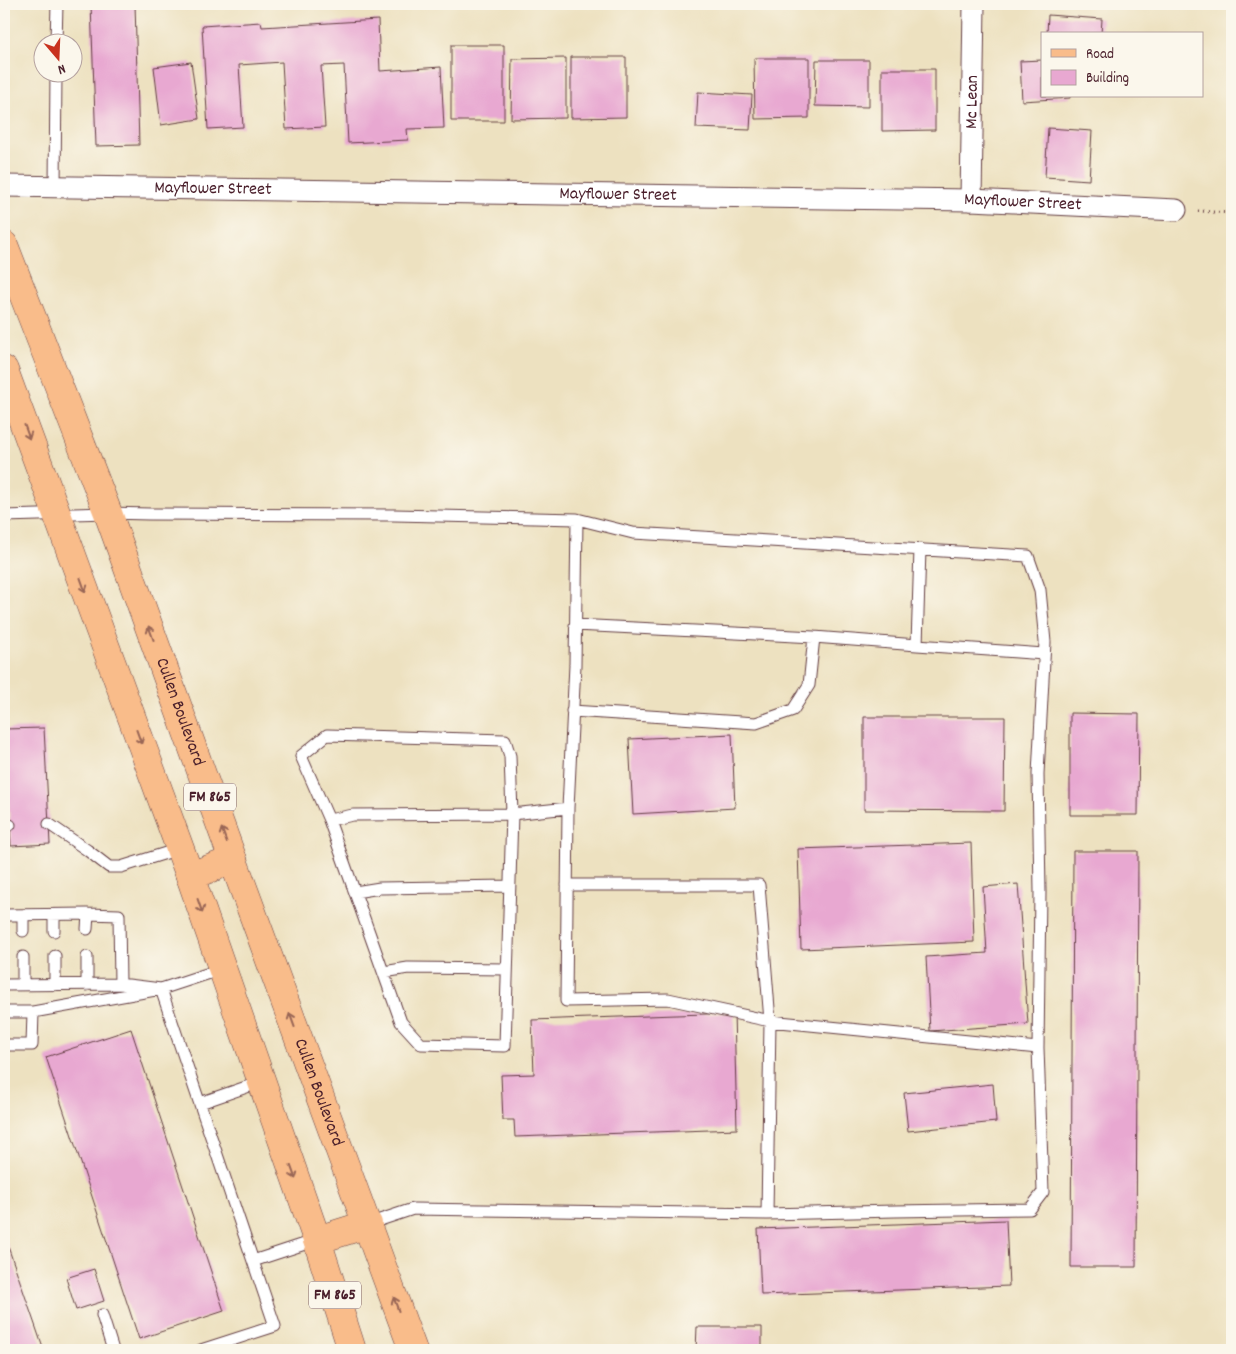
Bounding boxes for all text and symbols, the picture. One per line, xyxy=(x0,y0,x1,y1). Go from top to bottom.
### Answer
north arrow xyxy=(32,32,82,82)
legend xyxy=(1041,32,1204,98)
text: Road xyxy=(1086,44,1114,66)
text: N xyxy=(55,58,68,79)
text: Building xyxy=(1086,68,1129,90)
street label: Mc Lean xyxy=(960,75,985,129)
street label: Mayflower Street xyxy=(154,176,272,202)
street label: Mayflower Street xyxy=(559,182,677,208)
street label: Mayflower Street xyxy=(964,187,1082,218)
one-way arrow xyxy=(23,424,32,439)
one-way arrow xyxy=(79,576,88,592)
one-way arrow xyxy=(146,625,155,641)
street label: Cullen Boulevard xyxy=(149,654,211,770)
one-way arrow xyxy=(135,729,144,744)
road number: FM 865 xyxy=(184,784,236,810)
one-way arrow xyxy=(219,828,228,843)
one-way arrow xyxy=(196,898,205,914)
one-way arrow xyxy=(287,1013,296,1029)
street label: Cullen Boulevard xyxy=(287,1035,350,1150)
one-way arrow xyxy=(289,1164,298,1180)
road number: FM 865 xyxy=(309,1282,361,1308)
one-way arrow xyxy=(391,1297,400,1313)

